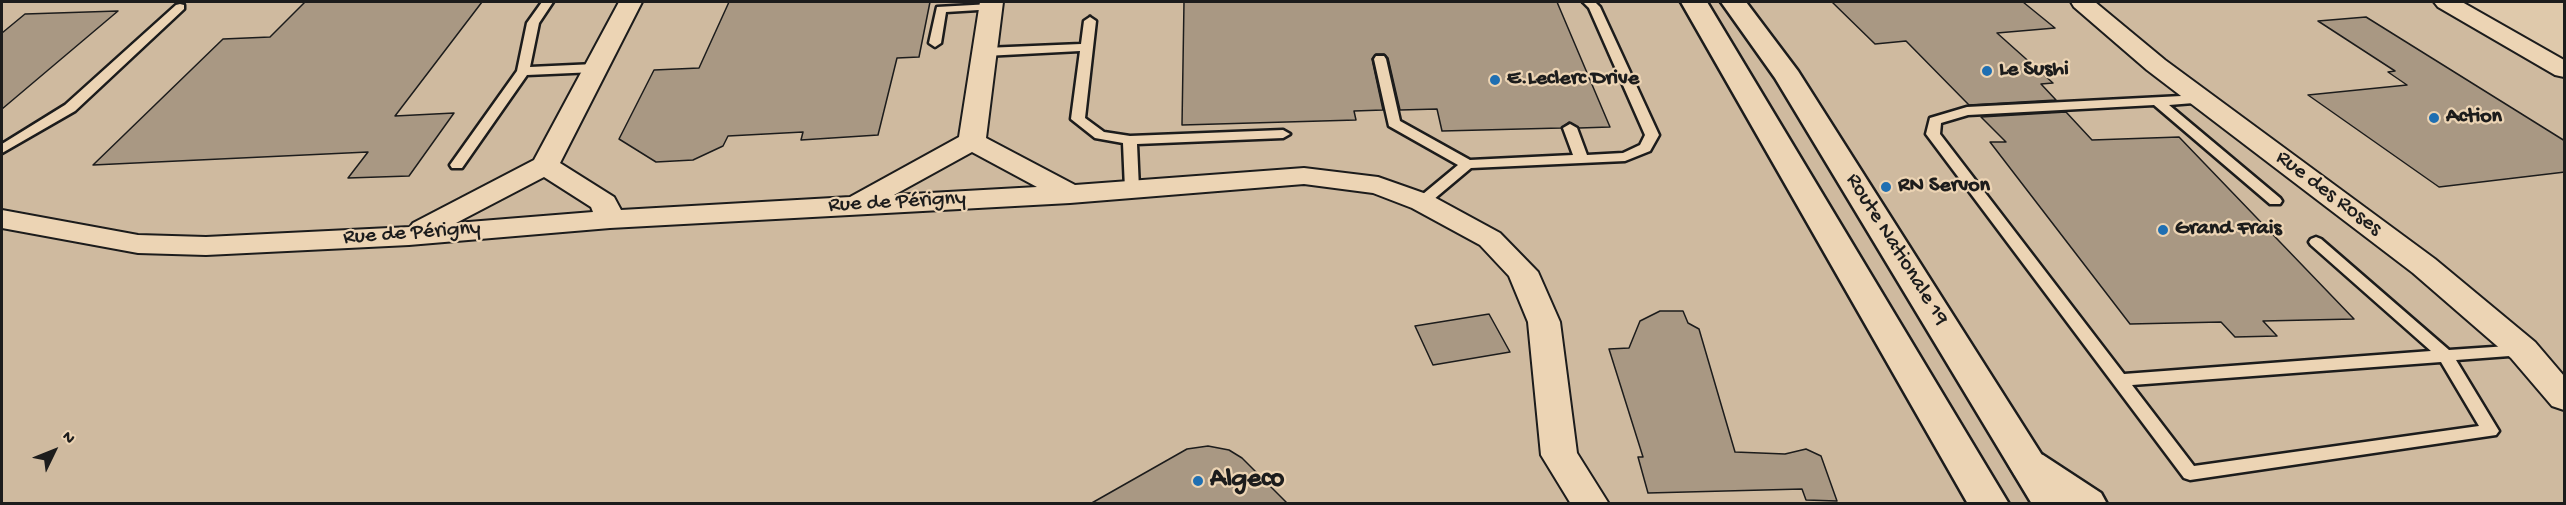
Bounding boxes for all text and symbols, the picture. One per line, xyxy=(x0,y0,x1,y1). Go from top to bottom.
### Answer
place label: Le Sushi xyxy=(1999,58,2069,84)
marker: Le Sushi xyxy=(1980,64,1994,78)
place label: E.Leclerc Drive xyxy=(1507,67,1639,93)
marker: E.Leclerc Drive xyxy=(1488,73,1502,87)
place label: Action xyxy=(2446,105,2502,131)
marker: Action xyxy=(2427,111,2441,125)
street label: Rue des Roses xyxy=(2270,145,2386,243)
street label: Route Nationale 19 xyxy=(1839,169,1953,331)
place label: RN Servon xyxy=(1898,174,1990,200)
marker: RN Servon xyxy=(1879,180,1893,194)
street label: Rue de Périgny xyxy=(828,186,966,220)
street label: Rue de Périgny xyxy=(342,216,482,252)
place label: Grand Frais xyxy=(2175,217,2282,243)
marker: Grand Frais xyxy=(2156,223,2170,237)
north arrow xyxy=(24,421,84,481)
text: N xyxy=(57,428,78,449)
place label: Algeco xyxy=(1210,465,1284,497)
marker: Algeco xyxy=(1191,474,1205,488)

